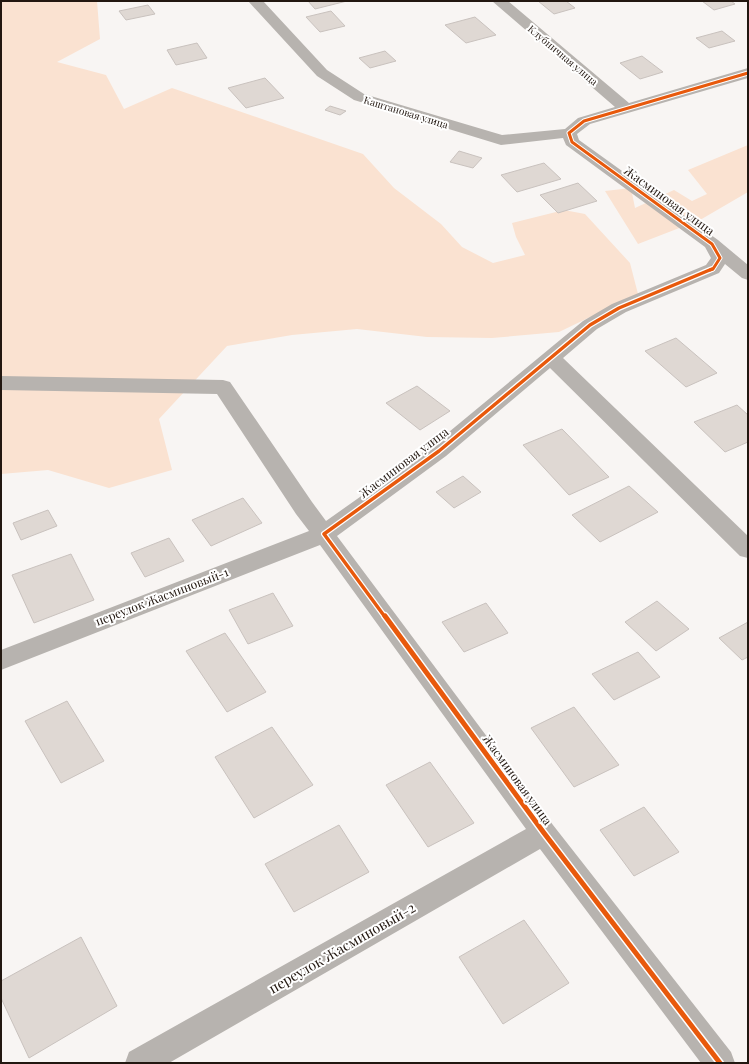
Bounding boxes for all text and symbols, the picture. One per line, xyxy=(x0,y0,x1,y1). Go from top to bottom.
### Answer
street label: Клубничная улица xyxy=(525,22,601,88)
street label: Каштановая улица xyxy=(362,92,450,132)
street label: Жасминовая улица xyxy=(621,162,718,238)
street label: Жасминовая улица xyxy=(355,423,451,501)
street label: переулок Жасминовый-1 xyxy=(93,563,231,629)
street label: Жасминовая улица xyxy=(480,731,556,828)
street label: переулок Жасминовый-2 xyxy=(265,898,419,997)

